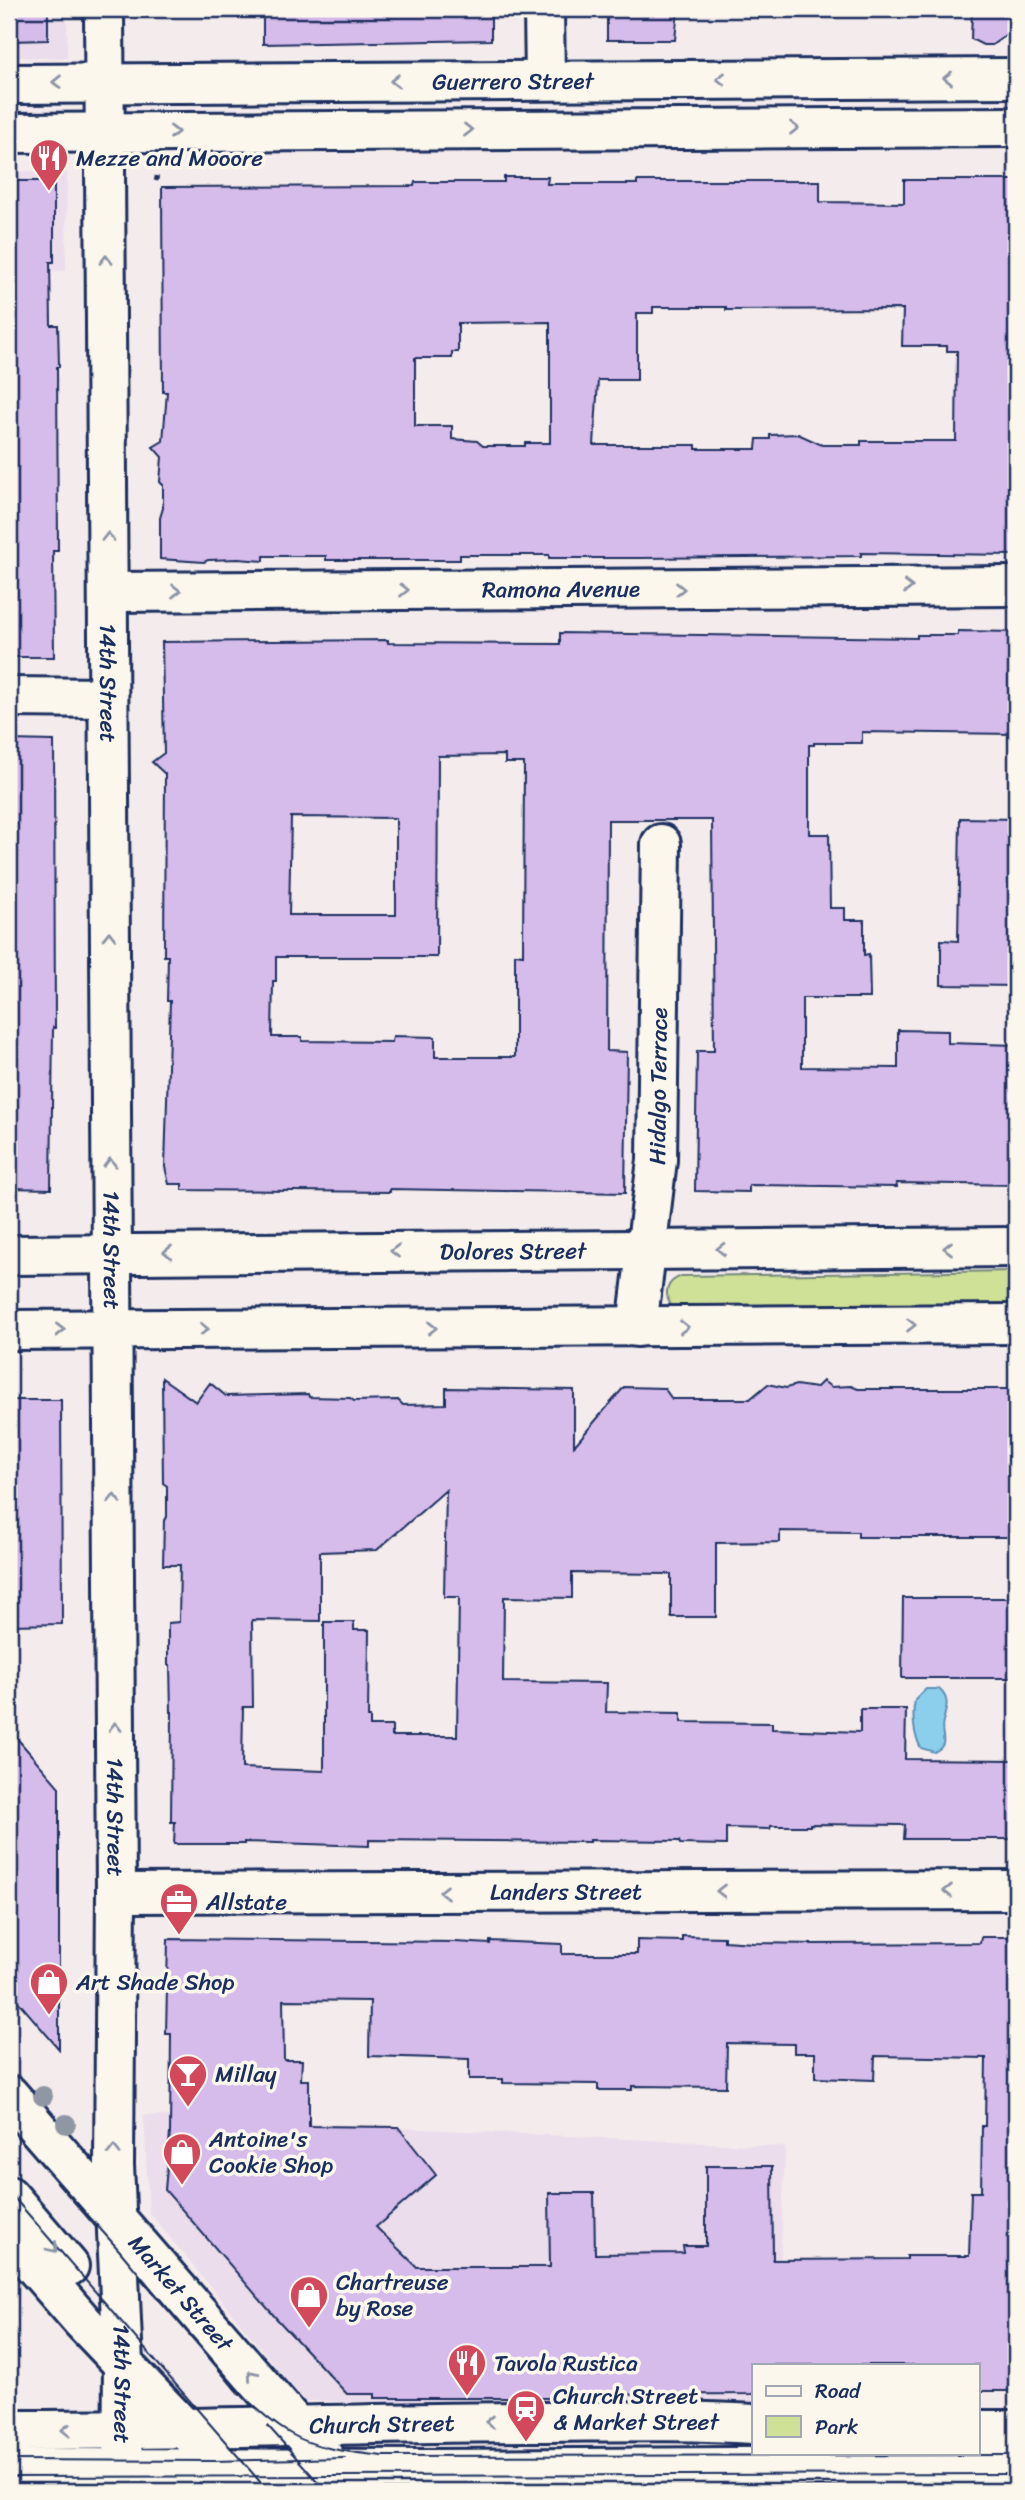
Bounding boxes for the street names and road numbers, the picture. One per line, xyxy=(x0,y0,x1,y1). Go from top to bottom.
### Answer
street label: Guerrero Street xyxy=(432,60,596,102)
street label: Ramona Avenue xyxy=(482,568,640,610)
street label: 14th Street xyxy=(87,623,129,743)
street label: Hidalgo Terrace xyxy=(636,1007,679,1165)
street label: 14th Street xyxy=(91,1190,133,1310)
street label: Dolores Street xyxy=(440,1230,588,1272)
street label: 14th Street xyxy=(95,1757,136,1877)
street label: Landers Street xyxy=(490,1871,642,1912)
street label: Market Street xyxy=(118,2225,245,2362)
street label: 14th Street xyxy=(101,2323,144,2444)
street label: Church Street xyxy=(309,2402,455,2446)

